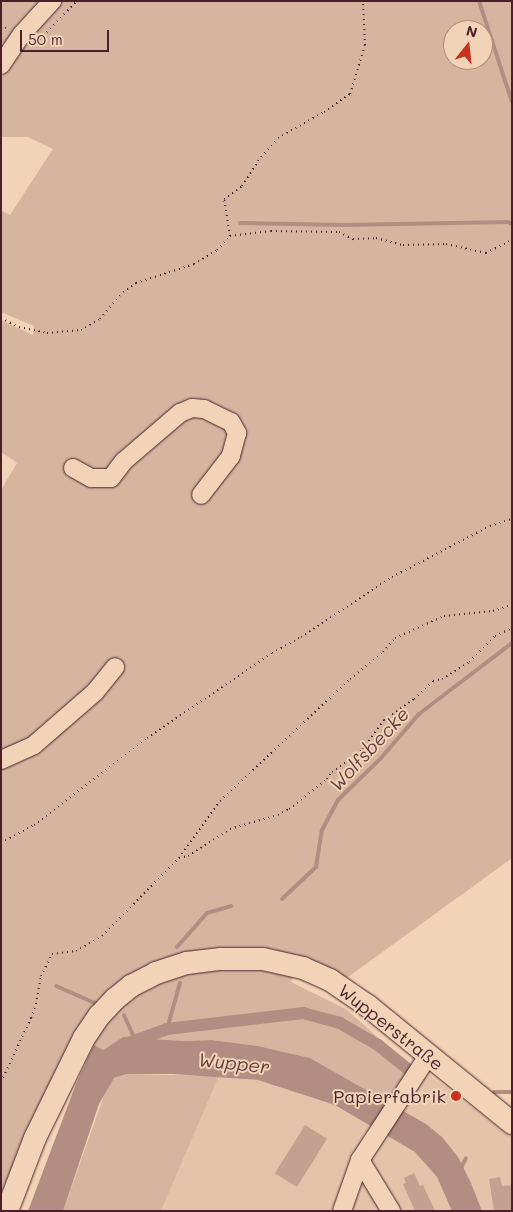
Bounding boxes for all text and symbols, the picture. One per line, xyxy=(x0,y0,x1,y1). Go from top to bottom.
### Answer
scale bar xyxy=(22,20,111,52)
north arrow xyxy=(443,20,493,70)
text: N xyxy=(464,20,480,42)
text: 50 m xyxy=(28,29,63,49)
water label: Wolfsbecke xyxy=(324,702,414,796)
street label: Wupperstraße xyxy=(334,979,448,1075)
water label: Wupper xyxy=(197,1048,271,1078)
place label: Papierfabrik xyxy=(333,1085,446,1107)
marker: Papierfabrik xyxy=(450,1090,462,1102)

